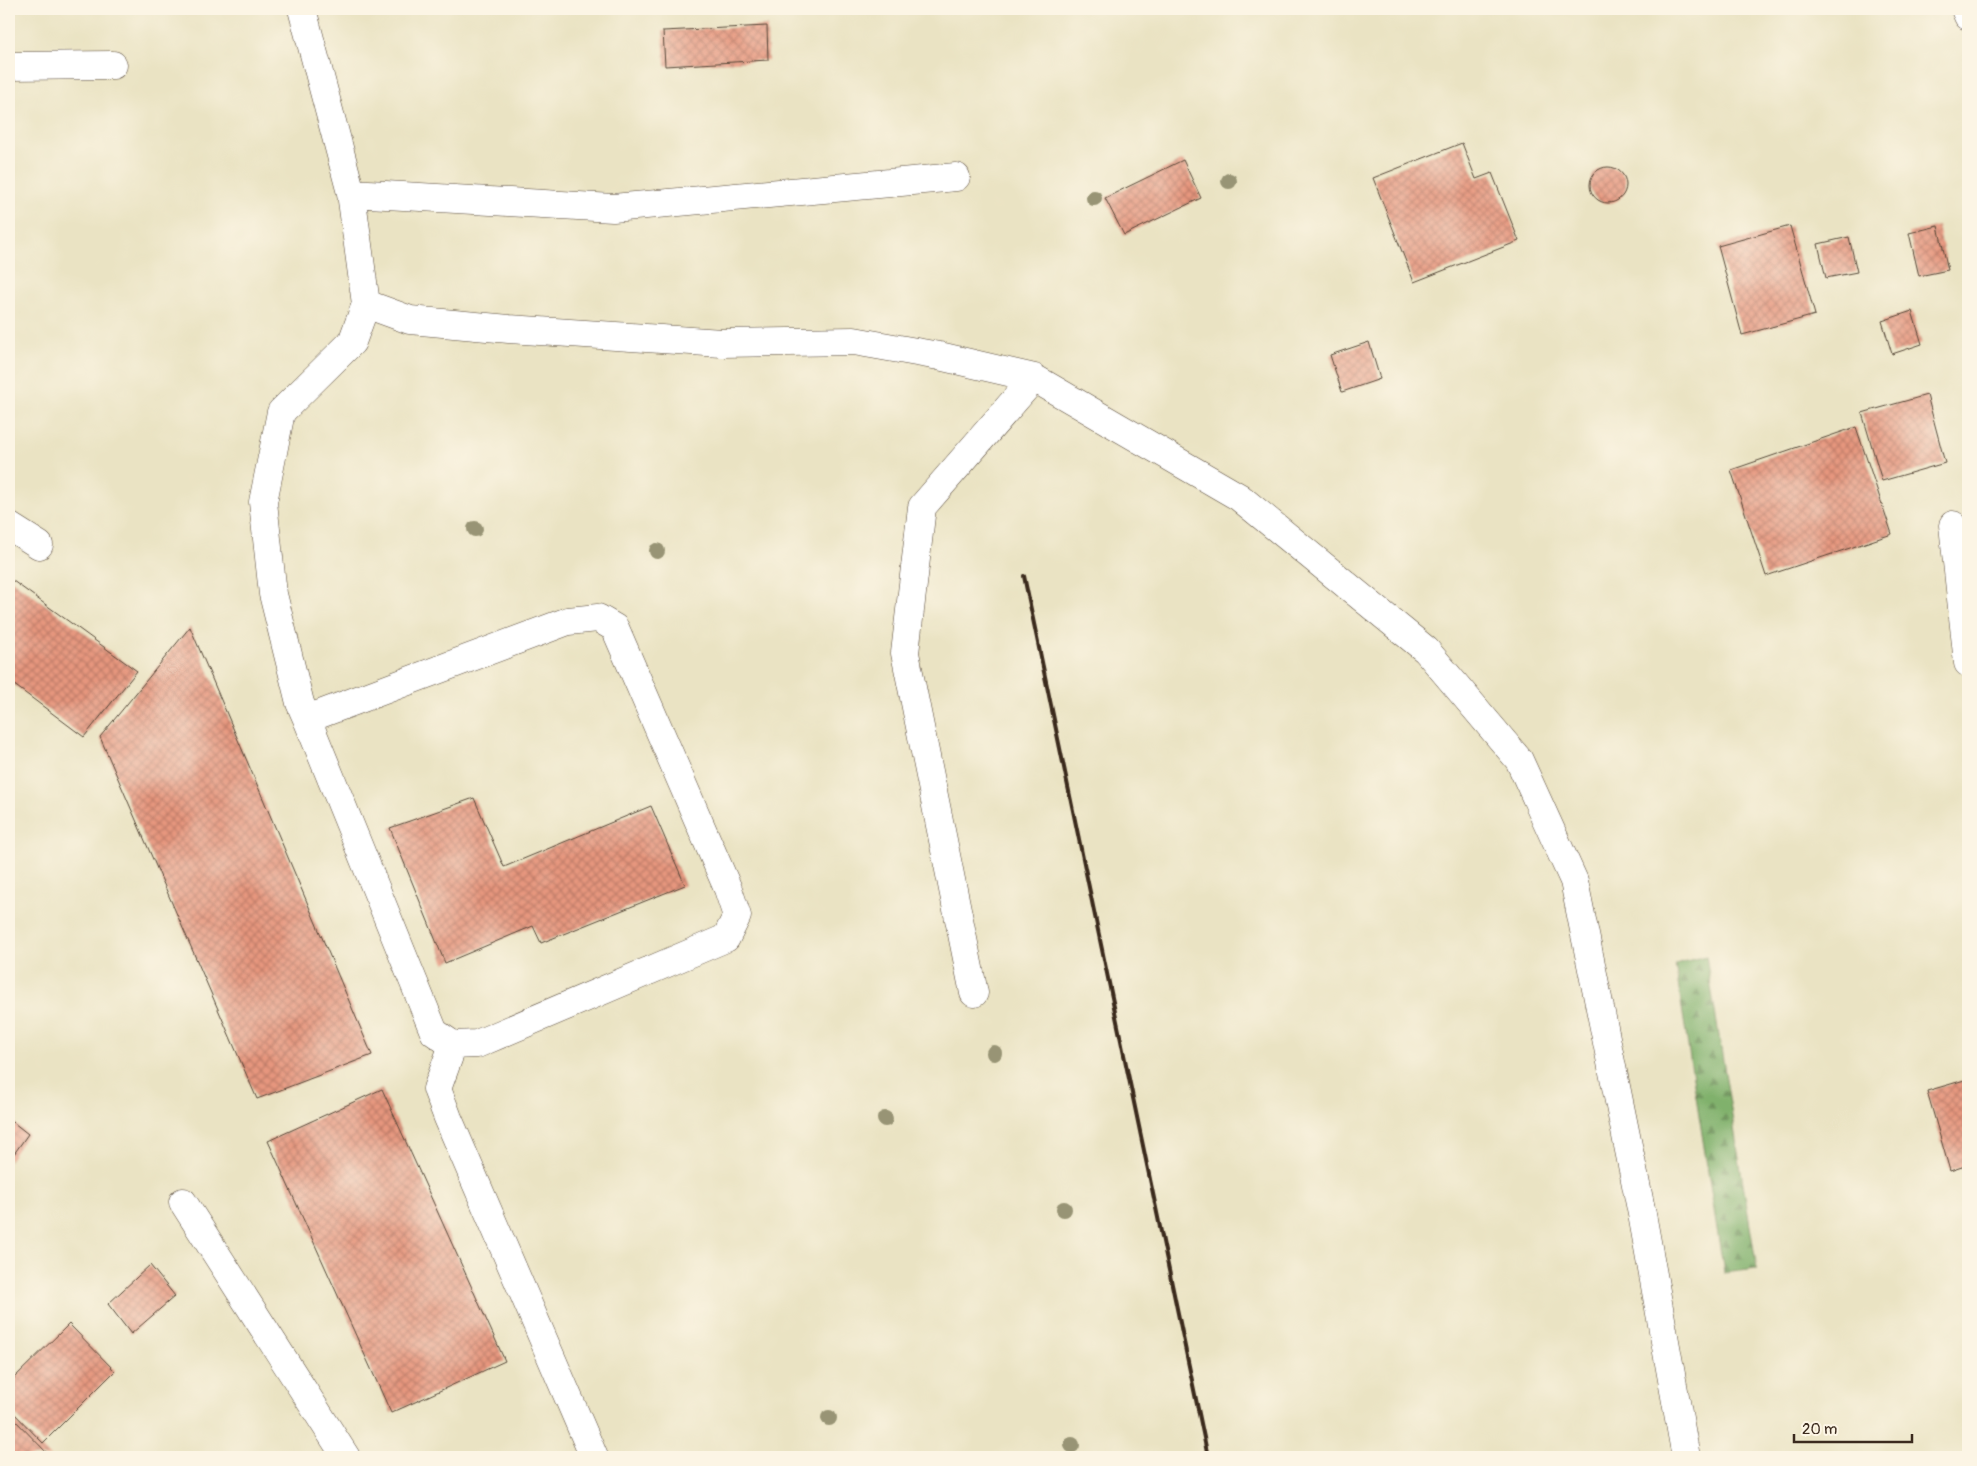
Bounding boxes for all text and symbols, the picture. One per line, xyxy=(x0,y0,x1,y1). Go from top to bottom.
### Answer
scale bar xyxy=(1794,1411,1912,1443)
text: 20 m xyxy=(1802,1420,1837,1439)

